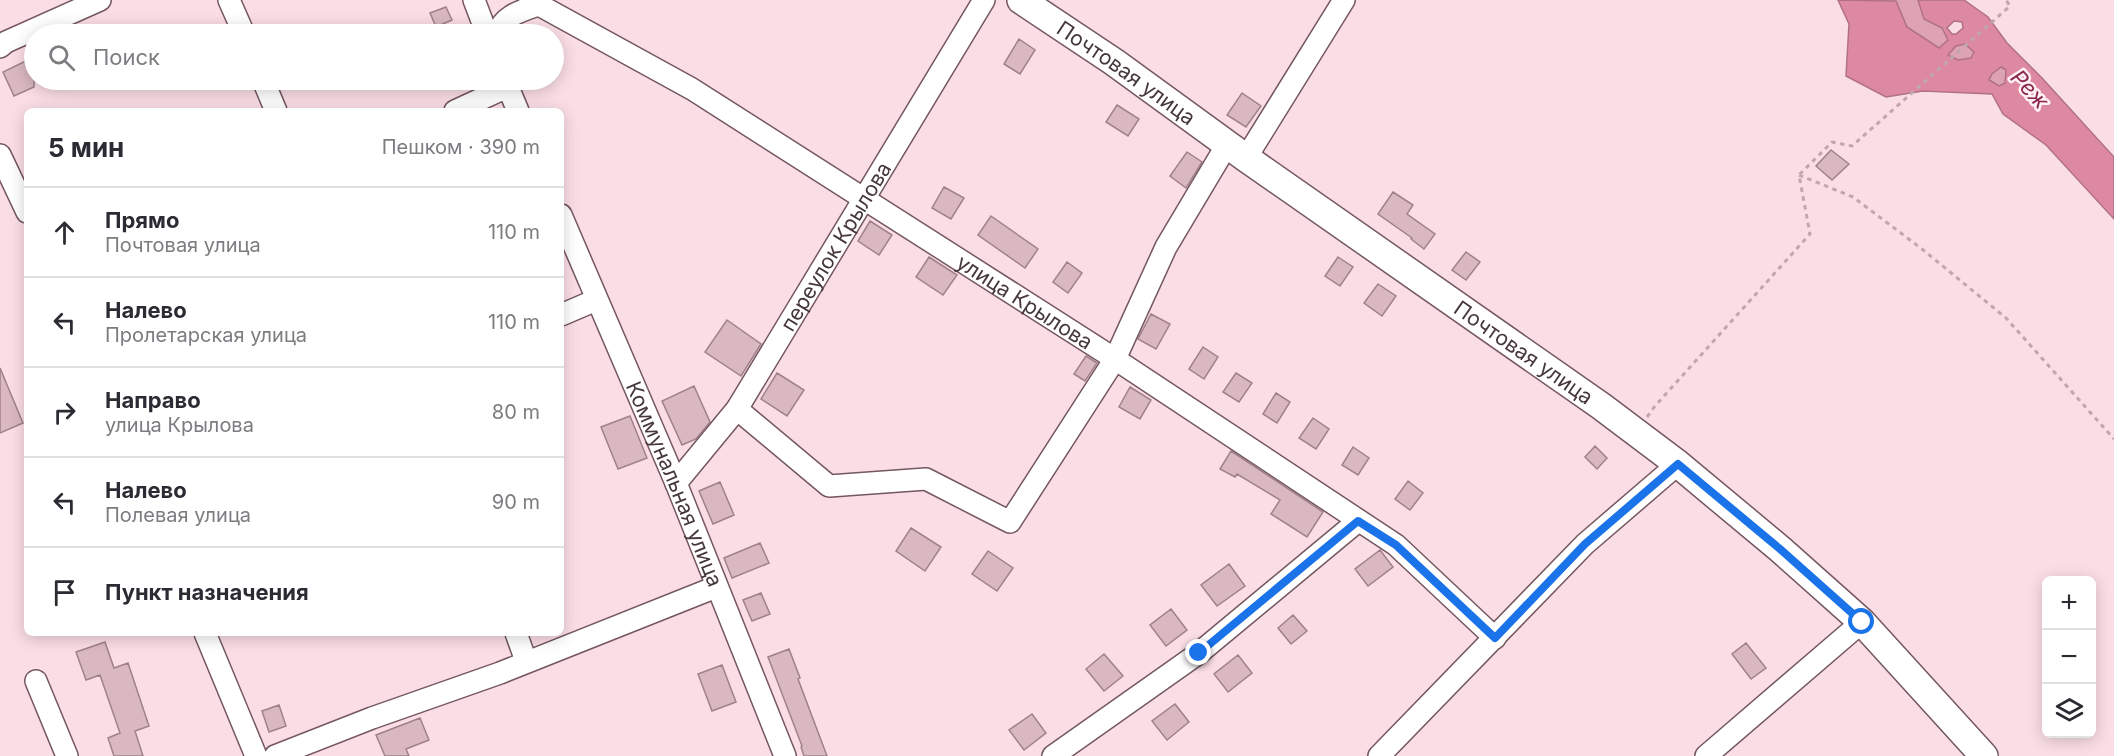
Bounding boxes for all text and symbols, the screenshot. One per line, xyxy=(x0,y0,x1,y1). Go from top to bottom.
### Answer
street label: Почтовая улица xyxy=(1053,15,1201,130)
search box xyxy=(24,24,564,90)
icon: search xyxy=(45,41,78,74)
text: Поиск xyxy=(93,44,160,70)
water label: Реж xyxy=(2006,64,2055,115)
text: 5 мин xyxy=(48,132,124,163)
text: Пешком · 390 m xyxy=(382,135,540,159)
street label: переулок Крылова xyxy=(775,157,896,335)
text: Прямо xyxy=(105,207,179,233)
icon: ahead xyxy=(48,216,81,249)
text: 110 m xyxy=(488,220,540,244)
text: Почтовая улица xyxy=(105,233,261,257)
street label: улица Крылова xyxy=(952,249,1098,354)
street label: Почтовая улица xyxy=(1450,295,1598,409)
text: Налево xyxy=(105,297,187,323)
icon: left xyxy=(48,306,81,339)
text: 110 m xyxy=(488,310,540,334)
text: Пролетарская улица xyxy=(105,323,307,347)
street label: Коммунальная улица xyxy=(621,378,728,590)
text: Направо xyxy=(105,387,201,413)
icon: right xyxy=(48,396,81,429)
text: 80 m xyxy=(492,400,540,424)
text: улица Крылова xyxy=(105,413,254,437)
text: Налево xyxy=(105,477,187,503)
icon: left xyxy=(48,486,81,519)
text: 90 m xyxy=(492,490,540,514)
text: Полевая улица xyxy=(105,503,251,527)
icon: arrive xyxy=(48,576,81,609)
map controls xyxy=(2042,576,2096,738)
button: + xyxy=(2042,576,2096,630)
text: Пункт назначения xyxy=(105,579,309,605)
route start xyxy=(1848,608,1874,634)
button: − xyxy=(2042,630,2096,684)
route end xyxy=(1185,639,1211,665)
button: layers xyxy=(2042,684,2096,738)

